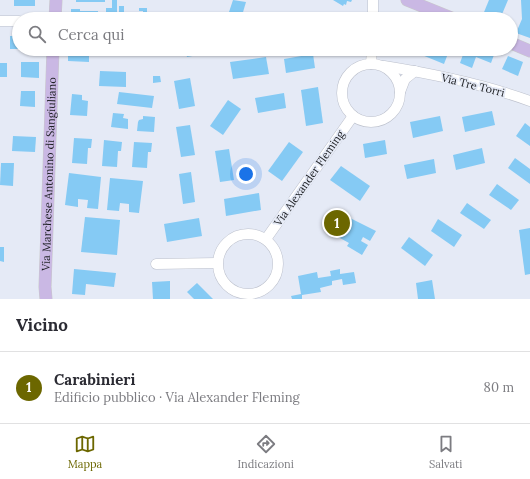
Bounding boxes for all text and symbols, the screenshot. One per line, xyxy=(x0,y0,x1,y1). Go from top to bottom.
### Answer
search box xyxy=(12,12,518,56)
icon: search xyxy=(26,23,48,45)
text: Cerca qui xyxy=(58,25,124,44)
street label: Via Tre Torri xyxy=(439,70,506,100)
street label: Via Marchese Antonino di Sangiuliano xyxy=(39,77,59,272)
street label: Via Alexander Fleming xyxy=(270,127,348,229)
your location xyxy=(236,164,256,184)
pin: 1 xyxy=(324,208,350,238)
text: Vicino xyxy=(16,314,68,336)
text: Carabinieri xyxy=(54,370,135,389)
text: 1 xyxy=(26,379,32,396)
text: 80 m xyxy=(484,379,514,396)
text: Edificio pubblico · Via Alexander Fleming xyxy=(54,389,300,406)
tab: Mappa xyxy=(68,433,102,471)
tab: Indicazioni xyxy=(237,433,294,471)
tab: Salvati xyxy=(429,433,462,471)

